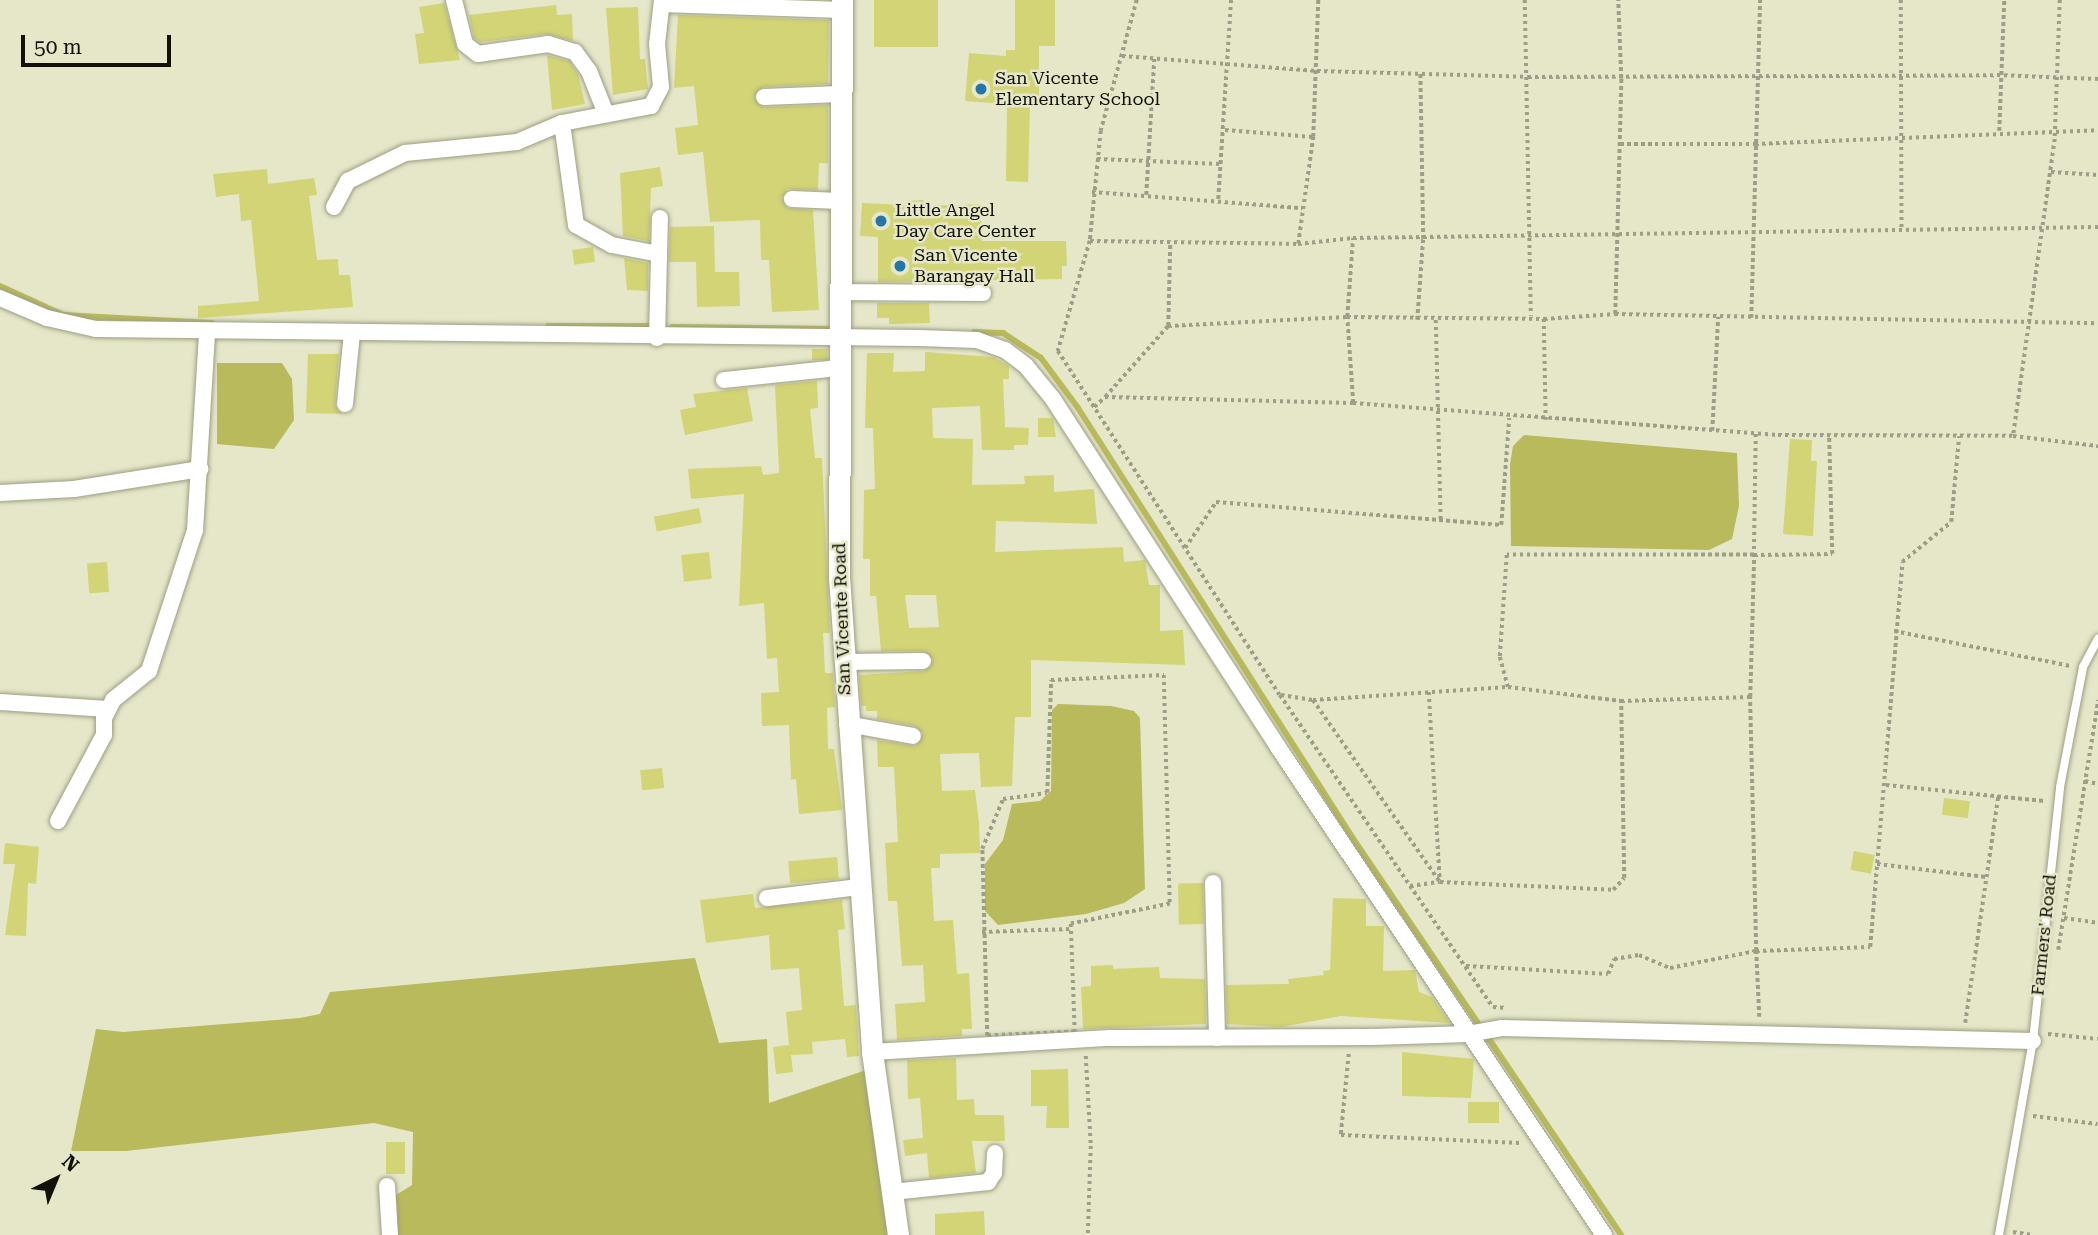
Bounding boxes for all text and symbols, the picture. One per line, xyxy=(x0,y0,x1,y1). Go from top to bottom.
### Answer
scale bar xyxy=(24,21,175,65)
text: 50 m xyxy=(34,35,82,59)
place label: San Vicente Elementary School xyxy=(995,68,1160,110)
marker: San Vicente Elementary School xyxy=(973,81,989,97)
place label: Little Angel Day Care Center xyxy=(895,200,1036,242)
marker: Little Angel Day Care Center xyxy=(873,213,889,229)
place label: San Vicente Barangay Hall xyxy=(914,245,1034,288)
marker: San Vicente Barangay Hall xyxy=(892,258,908,274)
street label: San Vicente Road xyxy=(829,543,855,695)
street label: Farmers' Road xyxy=(2027,873,2061,997)
north arrow xyxy=(21,1144,91,1214)
text: N xyxy=(57,1150,84,1177)

